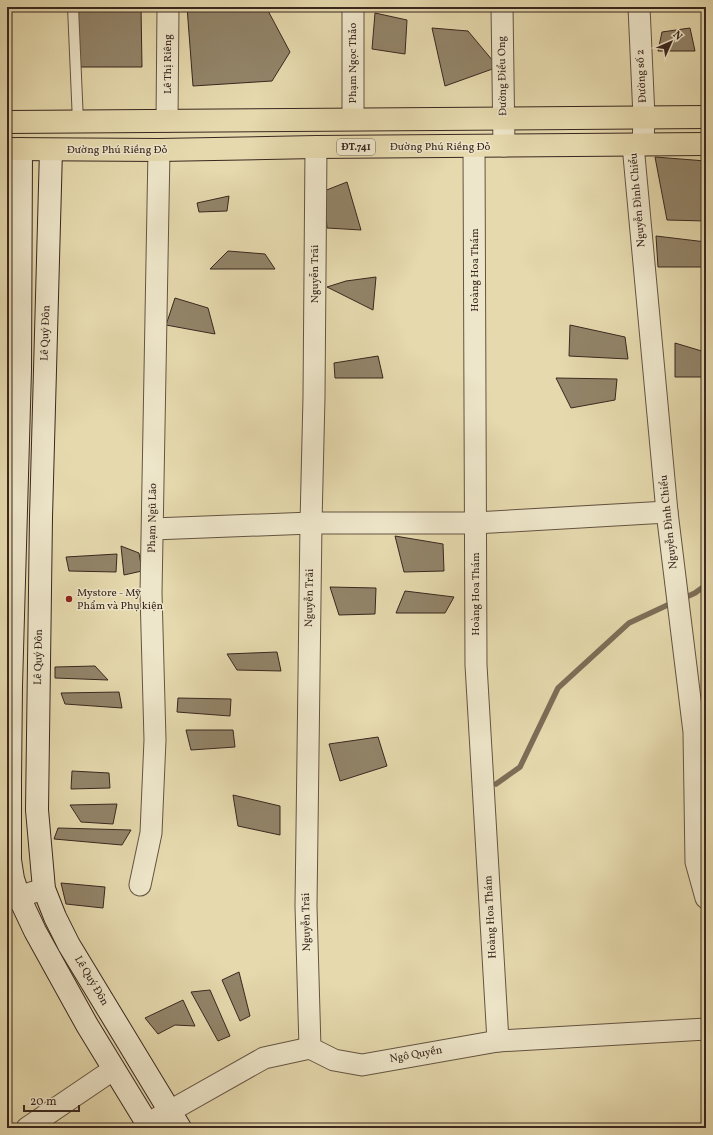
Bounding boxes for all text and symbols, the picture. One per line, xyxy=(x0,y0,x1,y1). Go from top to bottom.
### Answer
street label: Phạm Ngọc Thảo xyxy=(346,22,361,103)
north arrow xyxy=(651,22,691,62)
text: N xyxy=(669,28,685,44)
street label: Lê Thị Riêng xyxy=(161,34,176,94)
street label: Đường Điểu Ong xyxy=(495,35,511,116)
street label: Đường số 2 xyxy=(633,49,651,103)
road number: ĐT.741 xyxy=(337,139,375,155)
street label: Đường Phú Riềng Đỏ xyxy=(390,140,490,155)
street label: Đường Phú Riềng Đỏ xyxy=(67,143,167,158)
street label: Nguyễn Đình Chiểu xyxy=(626,152,650,248)
street label: Hoàng Hoa Thám xyxy=(468,228,483,312)
street label: Nguyễn Trãi xyxy=(308,245,323,303)
street label: Lê Quý Đôn xyxy=(38,304,54,361)
street label: Nguyễn Đình Chiểu xyxy=(657,474,681,570)
street label: Phạm Ngũ Lão xyxy=(145,483,161,553)
street label: Hoàng Hoa Thám xyxy=(469,552,484,636)
street label: Nguyễn Trãi xyxy=(302,569,318,627)
place label: Mystore - Mỹ Phẩm và Phụ kiện xyxy=(77,586,163,614)
marker: Mystore - Mỹ Phẩm và Phụ kiện xyxy=(64,594,74,604)
street label: Lê Quý Đôn xyxy=(31,629,47,685)
street label: Hoàng Hoa Thám xyxy=(481,875,501,959)
street label: Nguyễn Trãi xyxy=(299,893,315,951)
street label: Lê Quý Đôn xyxy=(70,953,112,1009)
street label: Ngô Quyền xyxy=(388,1043,444,1067)
scale bar xyxy=(24,1087,79,1113)
text: 20 m xyxy=(30,1094,57,1110)

